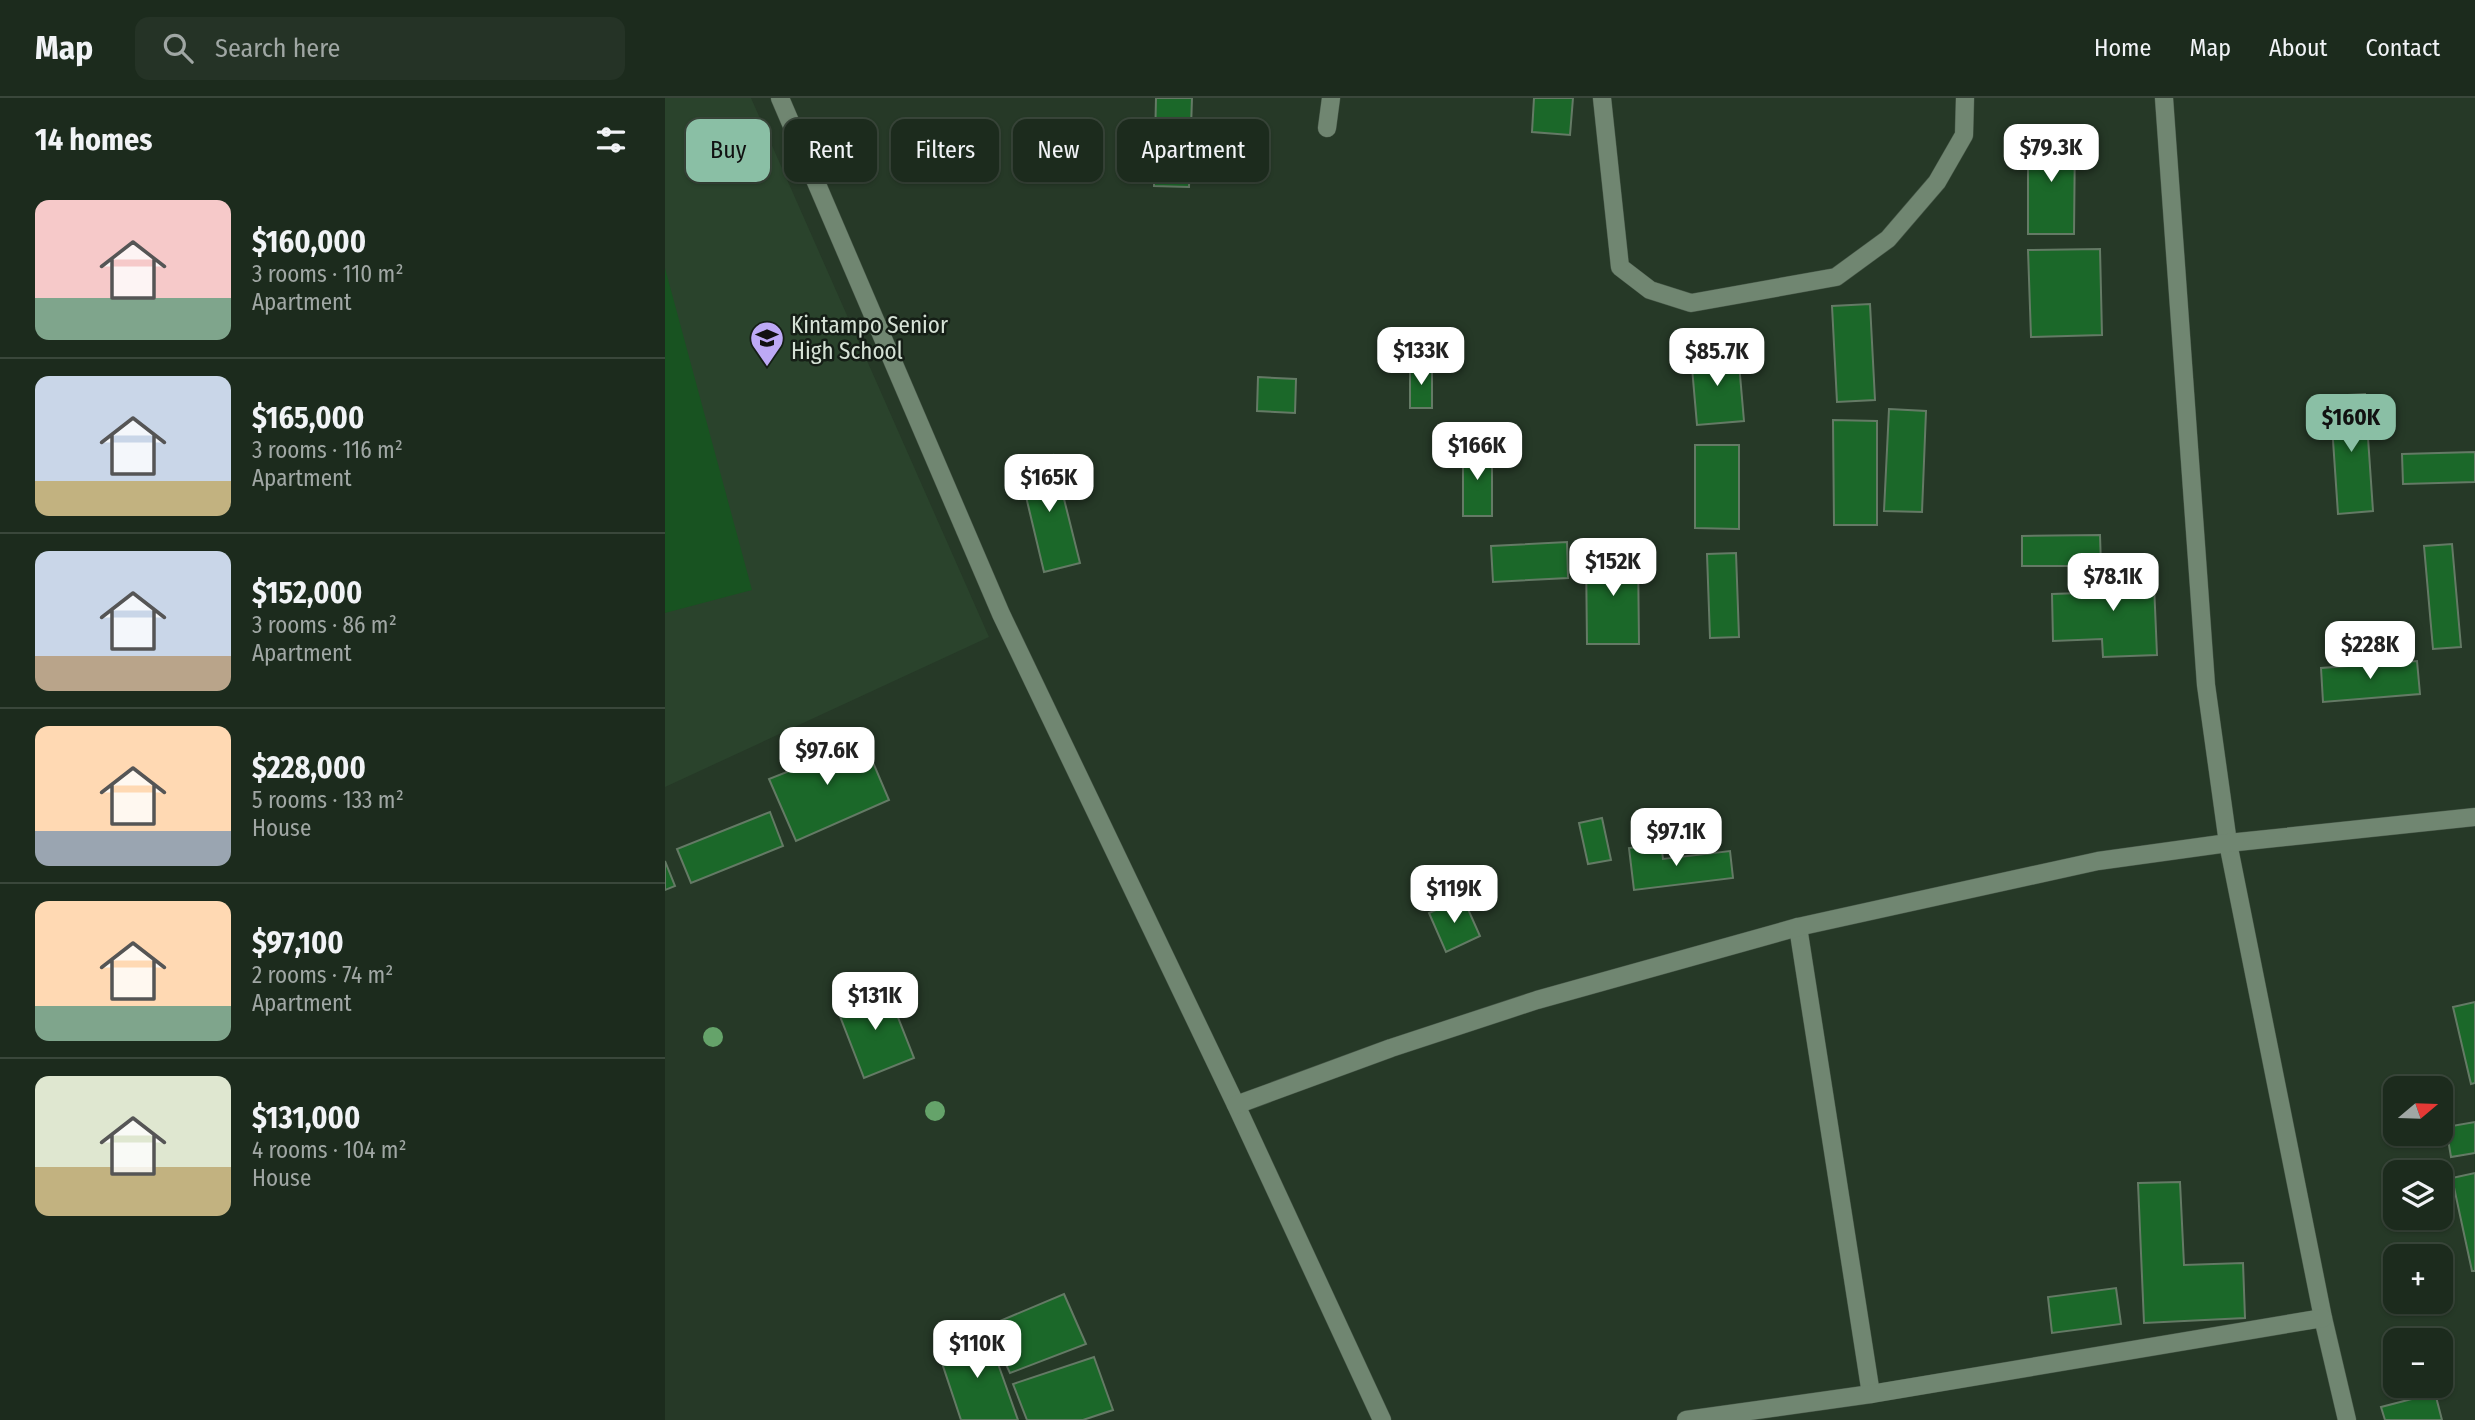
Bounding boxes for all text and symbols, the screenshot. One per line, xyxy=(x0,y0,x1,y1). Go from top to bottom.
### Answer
search box xyxy=(135,17,625,80)
text: Map xyxy=(35,28,93,68)
icon: search xyxy=(159,29,197,67)
text: Search here xyxy=(215,33,340,64)
text: Home xyxy=(2094,34,2151,62)
text: Map xyxy=(2189,34,2231,62)
text: About xyxy=(2269,34,2327,62)
text: Contact xyxy=(2365,34,2440,62)
chip: Buy xyxy=(686,119,770,182)
chip: Rent xyxy=(784,119,877,182)
chip: Filters xyxy=(891,119,999,182)
chip: New xyxy=(1013,119,1103,182)
chip: Apartment xyxy=(1117,119,1269,182)
icon: filters xyxy=(592,121,630,159)
text: 14 homes xyxy=(35,122,152,158)
pin: $79.3K xyxy=(1994,125,2108,184)
text: $79.3K xyxy=(2020,133,2082,161)
text: $160,000 xyxy=(252,224,366,260)
icon: home xyxy=(91,228,175,312)
text: 3 rooms · 110 m² xyxy=(252,260,403,288)
text: Apartment xyxy=(252,288,352,316)
place label: Kintampo Senior High School xyxy=(791,311,948,365)
school or university icon: Kintampo Senior High School xyxy=(748,319,786,368)
pin: $133K xyxy=(1372,328,1470,387)
pin: $85.7K xyxy=(1660,328,1774,388)
text: $133K xyxy=(1393,336,1449,364)
text: $85.7K xyxy=(1685,337,1749,365)
pin: $160K xyxy=(2302,394,2400,454)
text: $165,000 xyxy=(252,400,364,436)
text: $160K xyxy=(2322,403,2380,431)
icon: home xyxy=(91,404,175,488)
pin: $166K xyxy=(1428,422,1526,482)
text: $166K xyxy=(1448,431,1506,459)
text: 3 rooms · 116 m² xyxy=(252,436,403,464)
pin: $165K xyxy=(1000,454,1098,514)
text: $165K xyxy=(1021,463,1077,491)
text: Apartment xyxy=(252,464,352,492)
pin: $152K xyxy=(1564,538,1662,598)
text: $152K xyxy=(1585,547,1641,575)
pin: $78.1K xyxy=(2056,554,2170,613)
text: $78.1K xyxy=(2084,562,2142,590)
text: $152,000 xyxy=(252,575,362,611)
icon: home xyxy=(91,579,175,663)
text: 3 rooms · 86 m² xyxy=(252,611,397,639)
pin: $228K xyxy=(2321,622,2419,681)
text: $228K xyxy=(2341,630,2399,658)
text: Apartment xyxy=(252,639,352,667)
pin: $97.6K xyxy=(770,728,884,787)
text: $97.6K xyxy=(796,736,858,764)
text: $228,000 xyxy=(252,750,366,786)
icon: home xyxy=(91,754,175,838)
text: 5 rooms · 133 m² xyxy=(252,786,404,814)
pin: $97.1K xyxy=(1619,808,1733,868)
text: House xyxy=(252,814,311,842)
text: $97.1K xyxy=(1647,817,1705,845)
pin: $119K xyxy=(1405,866,1503,925)
text: $119K xyxy=(1427,874,1481,902)
text: $97,100 xyxy=(252,925,344,961)
icon: home xyxy=(91,929,175,1013)
text: 2 rooms · 74 m² xyxy=(252,961,393,989)
pin: $131K xyxy=(826,972,924,1032)
text: $131K xyxy=(848,981,902,1009)
text: Apartment xyxy=(252,989,352,1017)
north arrow xyxy=(2383,1076,2453,1146)
map controls xyxy=(2383,1076,2453,1398)
text: $131,000 xyxy=(252,1100,360,1136)
icon: home xyxy=(91,1104,175,1188)
text: 4 rooms · 104 m² xyxy=(252,1136,407,1164)
button: layers xyxy=(2383,1160,2453,1230)
text: House xyxy=(252,1164,311,1192)
button: + xyxy=(2383,1244,2453,1314)
pin: $110K xyxy=(928,1320,1026,1380)
button: − xyxy=(2383,1328,2453,1398)
text: $110K xyxy=(949,1329,1005,1357)

